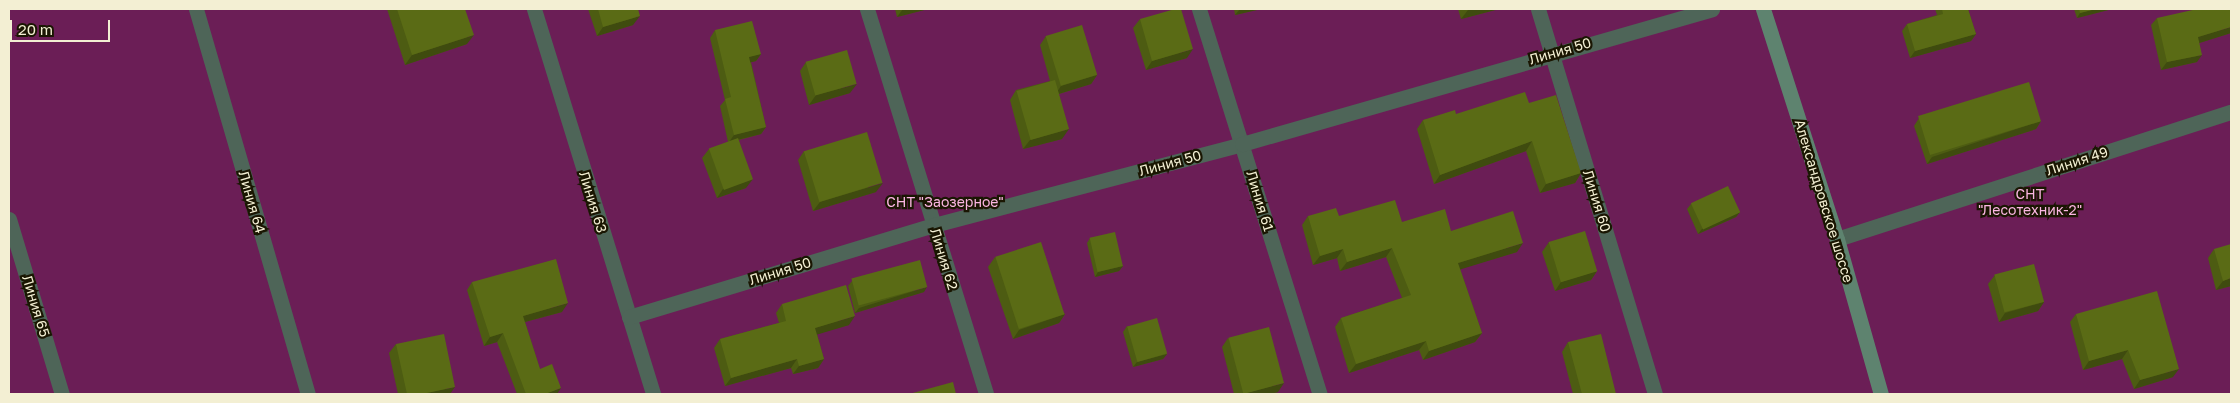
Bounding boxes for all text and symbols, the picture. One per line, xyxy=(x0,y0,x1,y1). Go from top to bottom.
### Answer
scale bar xyxy=(12,10,112,42)
text: 20 m xyxy=(18,20,53,38)
street label: Линия 50 xyxy=(1527,34,1593,68)
street label: Александровское шоссе xyxy=(1791,117,1857,285)
street label: Линия 49 xyxy=(2044,143,2110,179)
street label: Линия 50 xyxy=(1137,147,1203,179)
street label: Линия 60 xyxy=(1580,168,1614,234)
street label: Линия 64 xyxy=(235,169,269,235)
street label: Линия 63 xyxy=(576,169,610,235)
street label: Линия 61 xyxy=(1243,169,1277,233)
park label: СНТ "Лесотехник-2" xyxy=(1978,186,2082,218)
park label: СНТ "Заозерное" xyxy=(886,194,1004,210)
street label: Линия 62 xyxy=(927,226,961,292)
street label: Линия 50 xyxy=(747,254,813,288)
street label: Линия 65 xyxy=(19,273,53,339)

